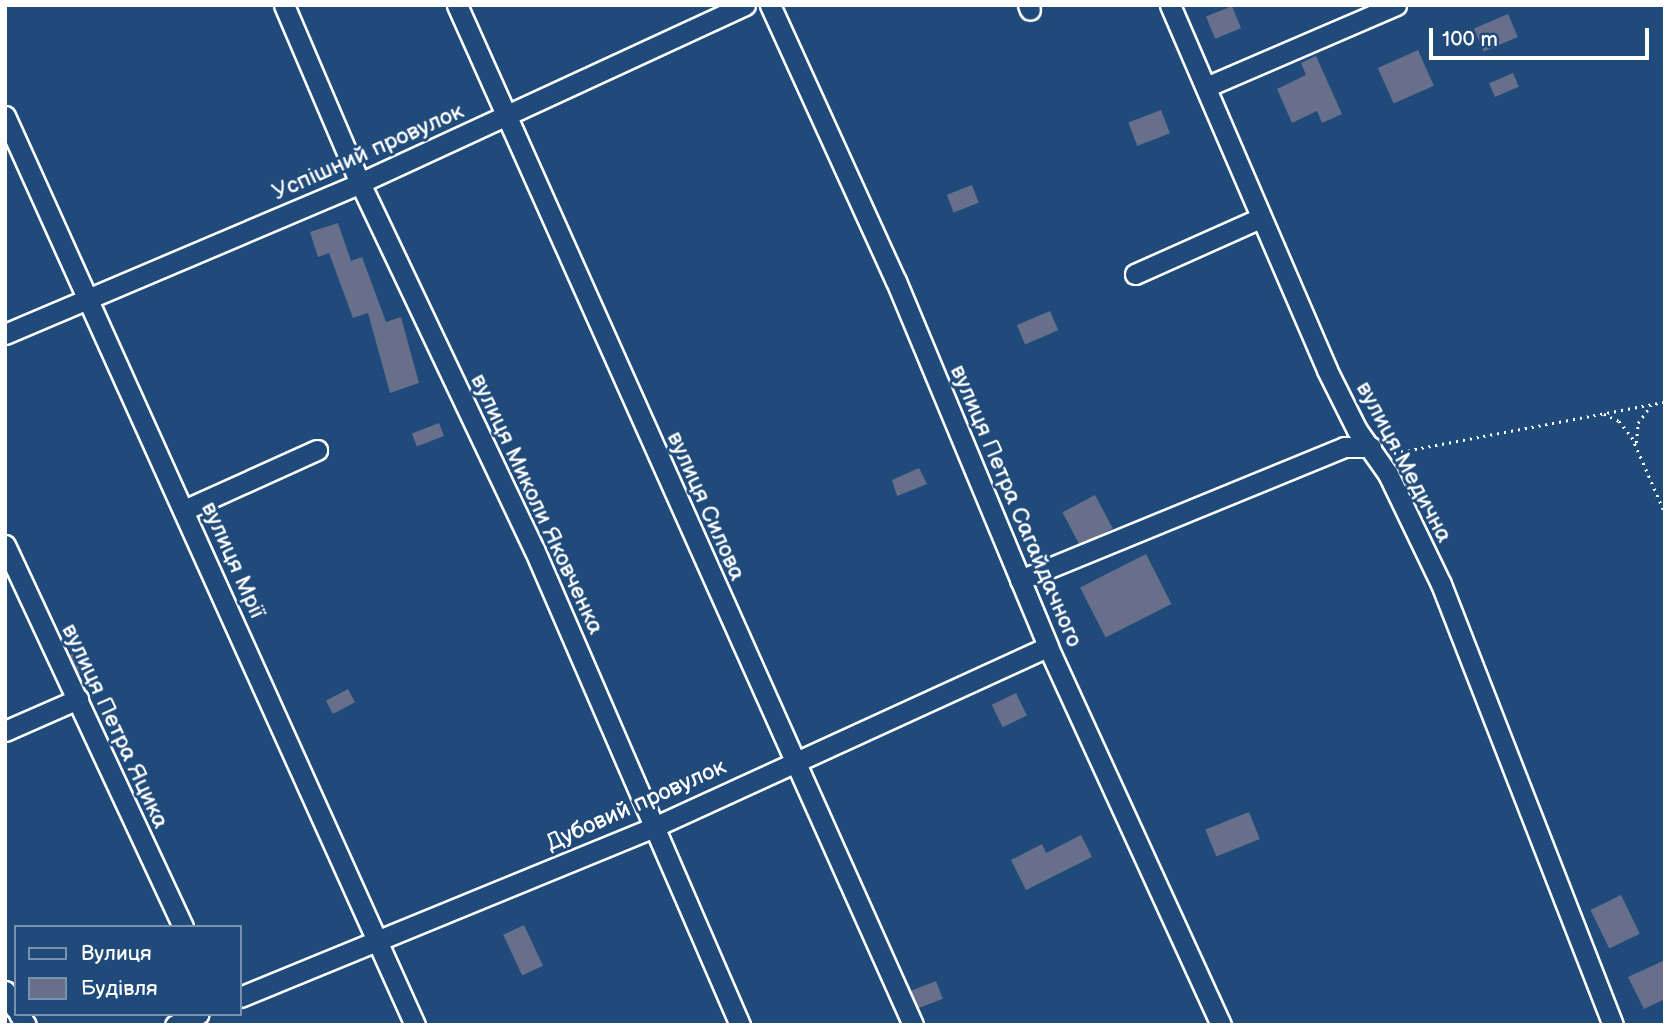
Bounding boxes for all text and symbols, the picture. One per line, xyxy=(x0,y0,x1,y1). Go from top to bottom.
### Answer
scale bar xyxy=(1432,14,1652,58)
text: 100 m xyxy=(1442,27,1498,52)
street label: Успішний провулок xyxy=(268,97,468,207)
street label: вулиця Петра Сагайдачного xyxy=(944,361,1088,651)
street label: вулиця Миколи Яковченка xyxy=(464,369,610,639)
street label: вулиця Медична xyxy=(1350,377,1458,547)
street label: вулиця Силова xyxy=(661,427,751,585)
street label: вулиця Мрії xyxy=(195,498,271,622)
street label: вулиця Петра Яцика xyxy=(55,619,175,833)
street label: Дубовий провулок xyxy=(542,753,730,857)
legend xyxy=(14,925,242,1016)
text: Вулиця xyxy=(81,941,152,966)
text: Будівля xyxy=(81,976,158,1001)

